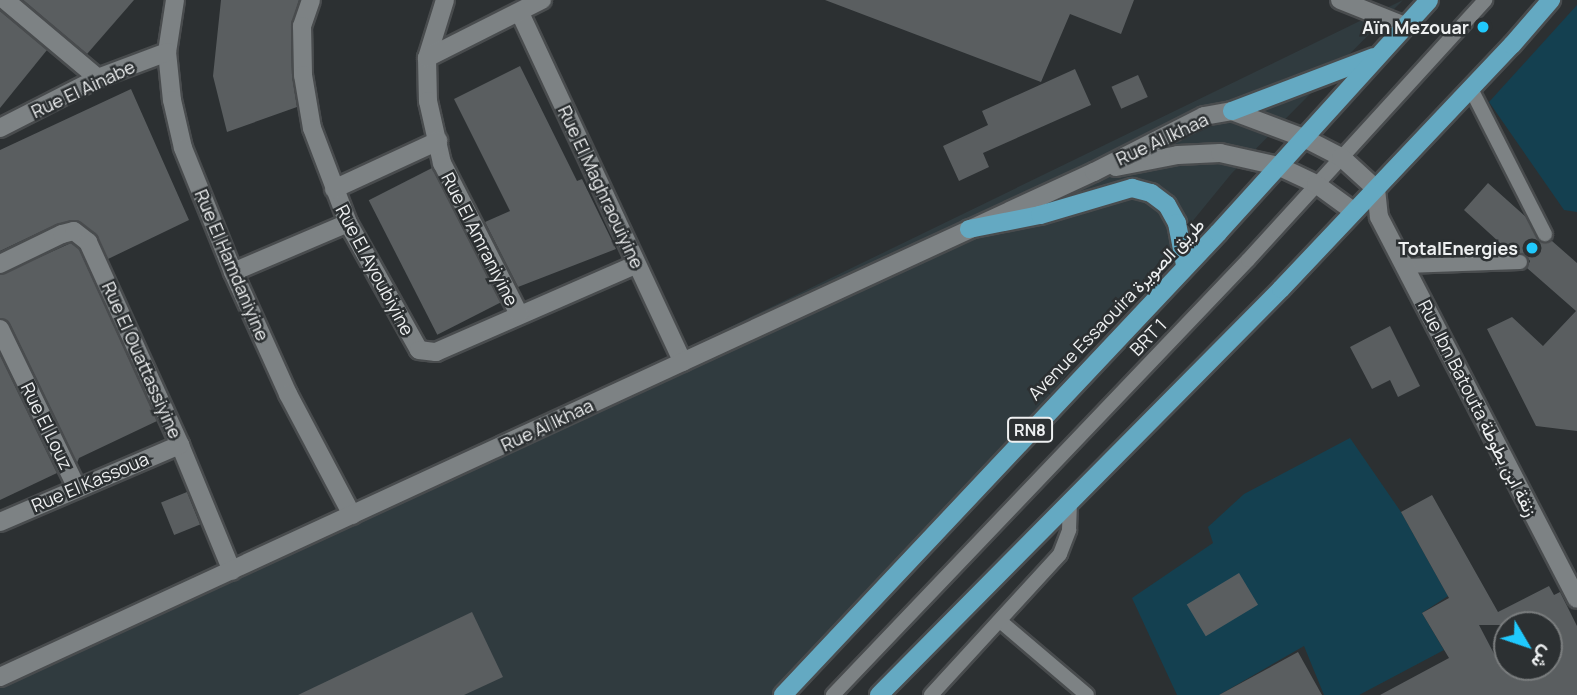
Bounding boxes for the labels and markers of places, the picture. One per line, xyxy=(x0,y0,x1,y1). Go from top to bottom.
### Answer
place label: Aïn Mezouar xyxy=(1362,16,1469,38)
marker: Aïn Mezouar xyxy=(1475,19,1491,35)
place label: TotalEnergies xyxy=(1398,237,1518,259)
marker: TotalEnergies xyxy=(1524,240,1540,256)

